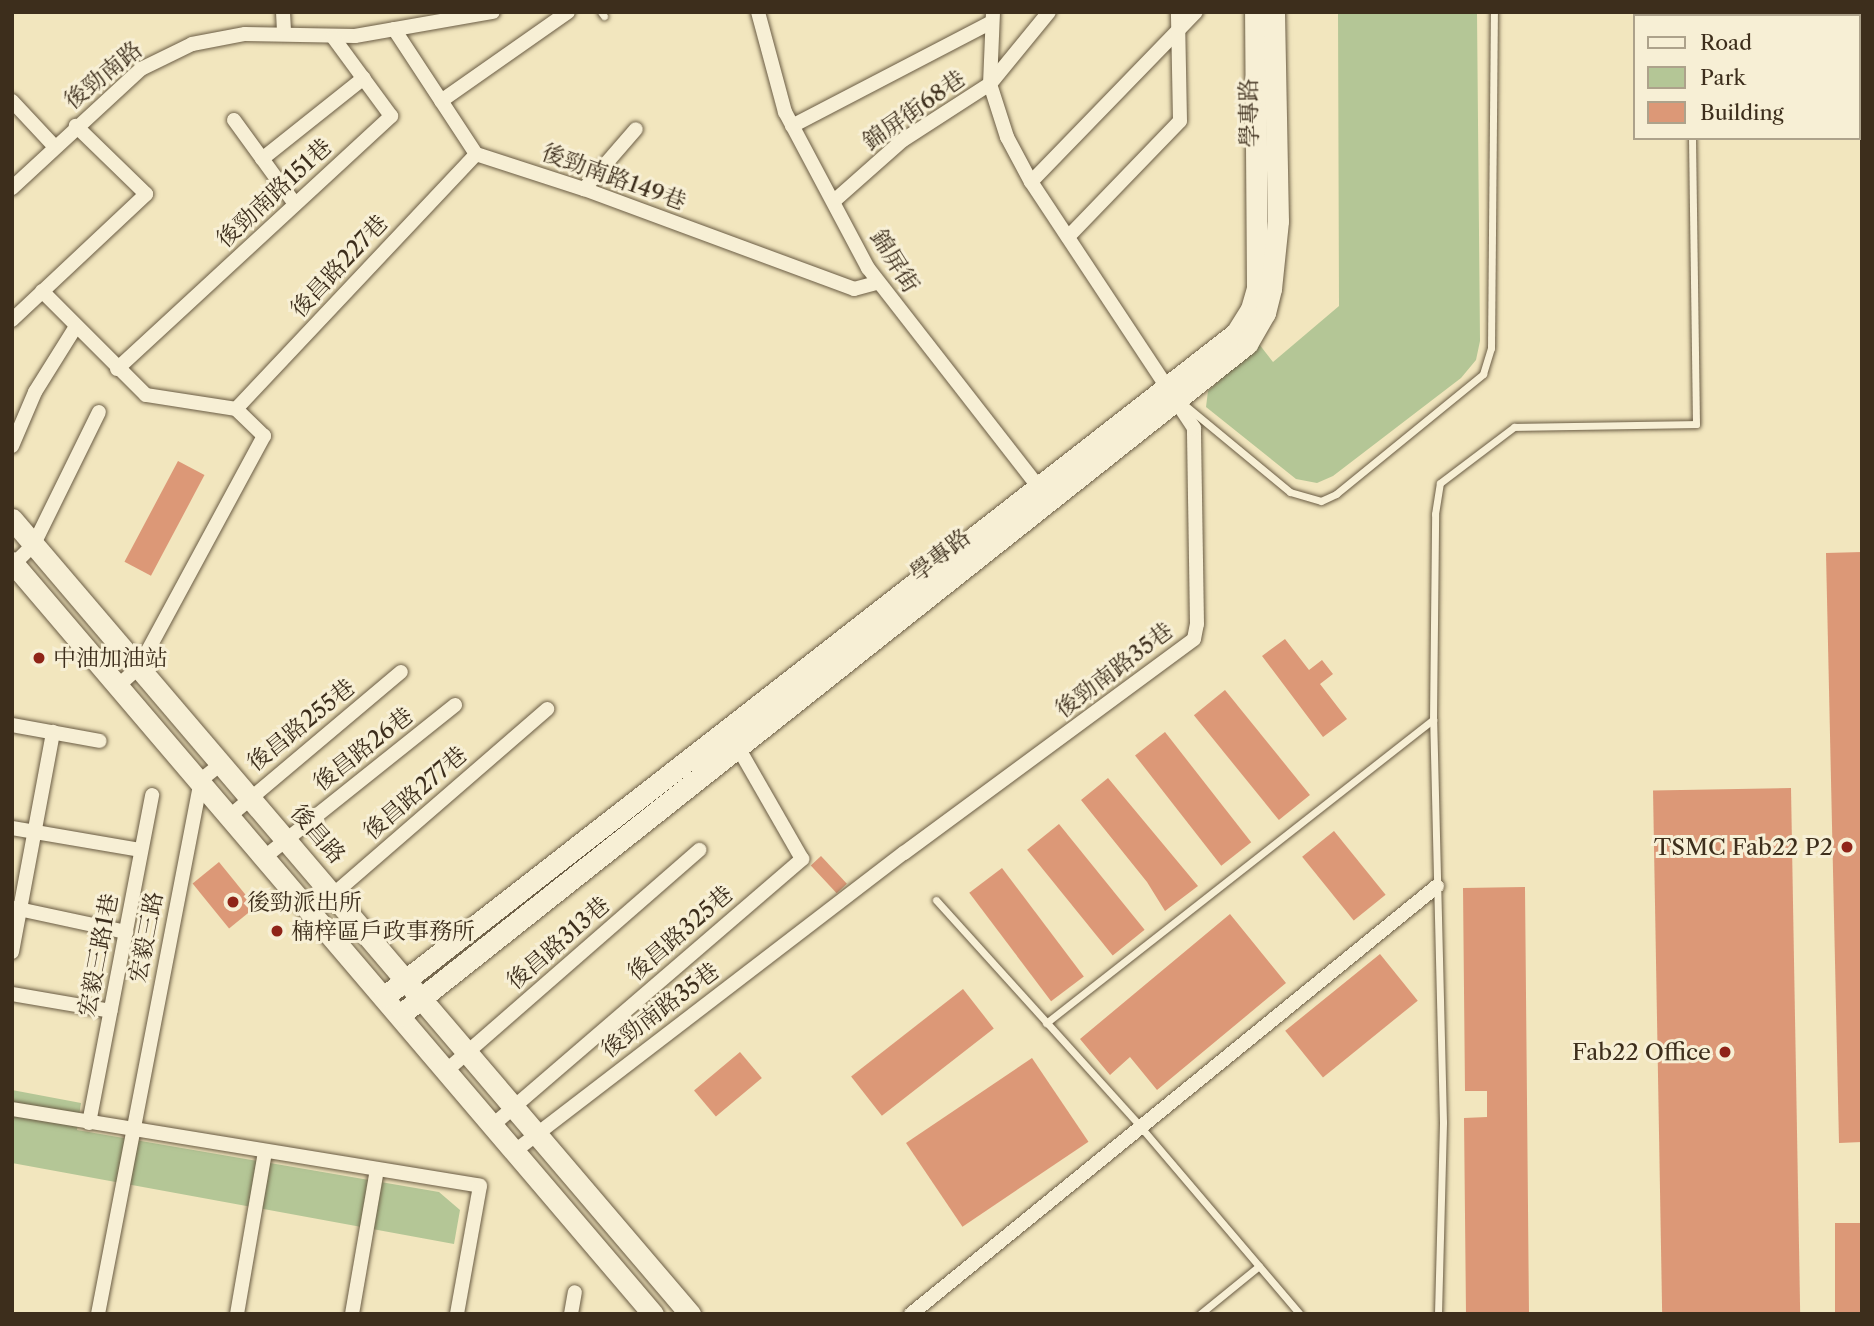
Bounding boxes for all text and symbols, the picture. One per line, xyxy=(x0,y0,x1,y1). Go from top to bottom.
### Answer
legend xyxy=(1632,14,1860,140)
text: Road xyxy=(1700,30,1752,55)
street label: 後勁南路 xyxy=(59,35,147,115)
street label: 錦屏街68巷 xyxy=(857,65,971,155)
text: Park xyxy=(1700,65,1746,90)
street label: 學專路 xyxy=(1235,78,1263,148)
text: Building xyxy=(1700,100,1784,125)
street label: 後勁南路151巷 xyxy=(211,133,337,253)
street label: 後勁南路149巷 xyxy=(538,138,690,216)
street label: 後昌路227巷 xyxy=(285,209,393,323)
street label: 錦屏街 xyxy=(865,224,925,298)
street label: 學專路 xyxy=(904,523,976,587)
street label: 後勁南路35巷 xyxy=(1050,617,1178,723)
place label: 中油加油站 xyxy=(53,644,168,672)
marker: 中油加油站 xyxy=(31,650,47,666)
street label: 後昌路255巷 xyxy=(242,673,360,777)
street label: 後昌路26巷 xyxy=(308,702,418,796)
street label: 後昌路277巷 xyxy=(358,741,472,845)
street label: 後昌路 xyxy=(285,799,351,869)
place label: TSMC Fab22 P2 xyxy=(1654,833,1833,861)
marker: TSMC Fab22 P2 xyxy=(1839,839,1855,855)
street label: 後昌路325巷 xyxy=(622,880,738,986)
place label: 後勁派出所 xyxy=(247,888,362,916)
street label: 宏毅三路 xyxy=(124,889,168,985)
street label: 宏毅三路1巷 xyxy=(73,891,123,1019)
street label: 後昌路313巷 xyxy=(501,891,615,995)
marker: 後勁派出所 xyxy=(225,894,241,910)
place label: 楠梓區戶政事務所 xyxy=(291,917,475,945)
marker: 楠梓區戶政事務所 xyxy=(269,923,285,939)
street label: 後勁南路35巷 xyxy=(596,957,724,1063)
place label: Fab22 Office xyxy=(1572,1038,1711,1066)
marker: Fab22 Office xyxy=(1717,1044,1733,1060)

